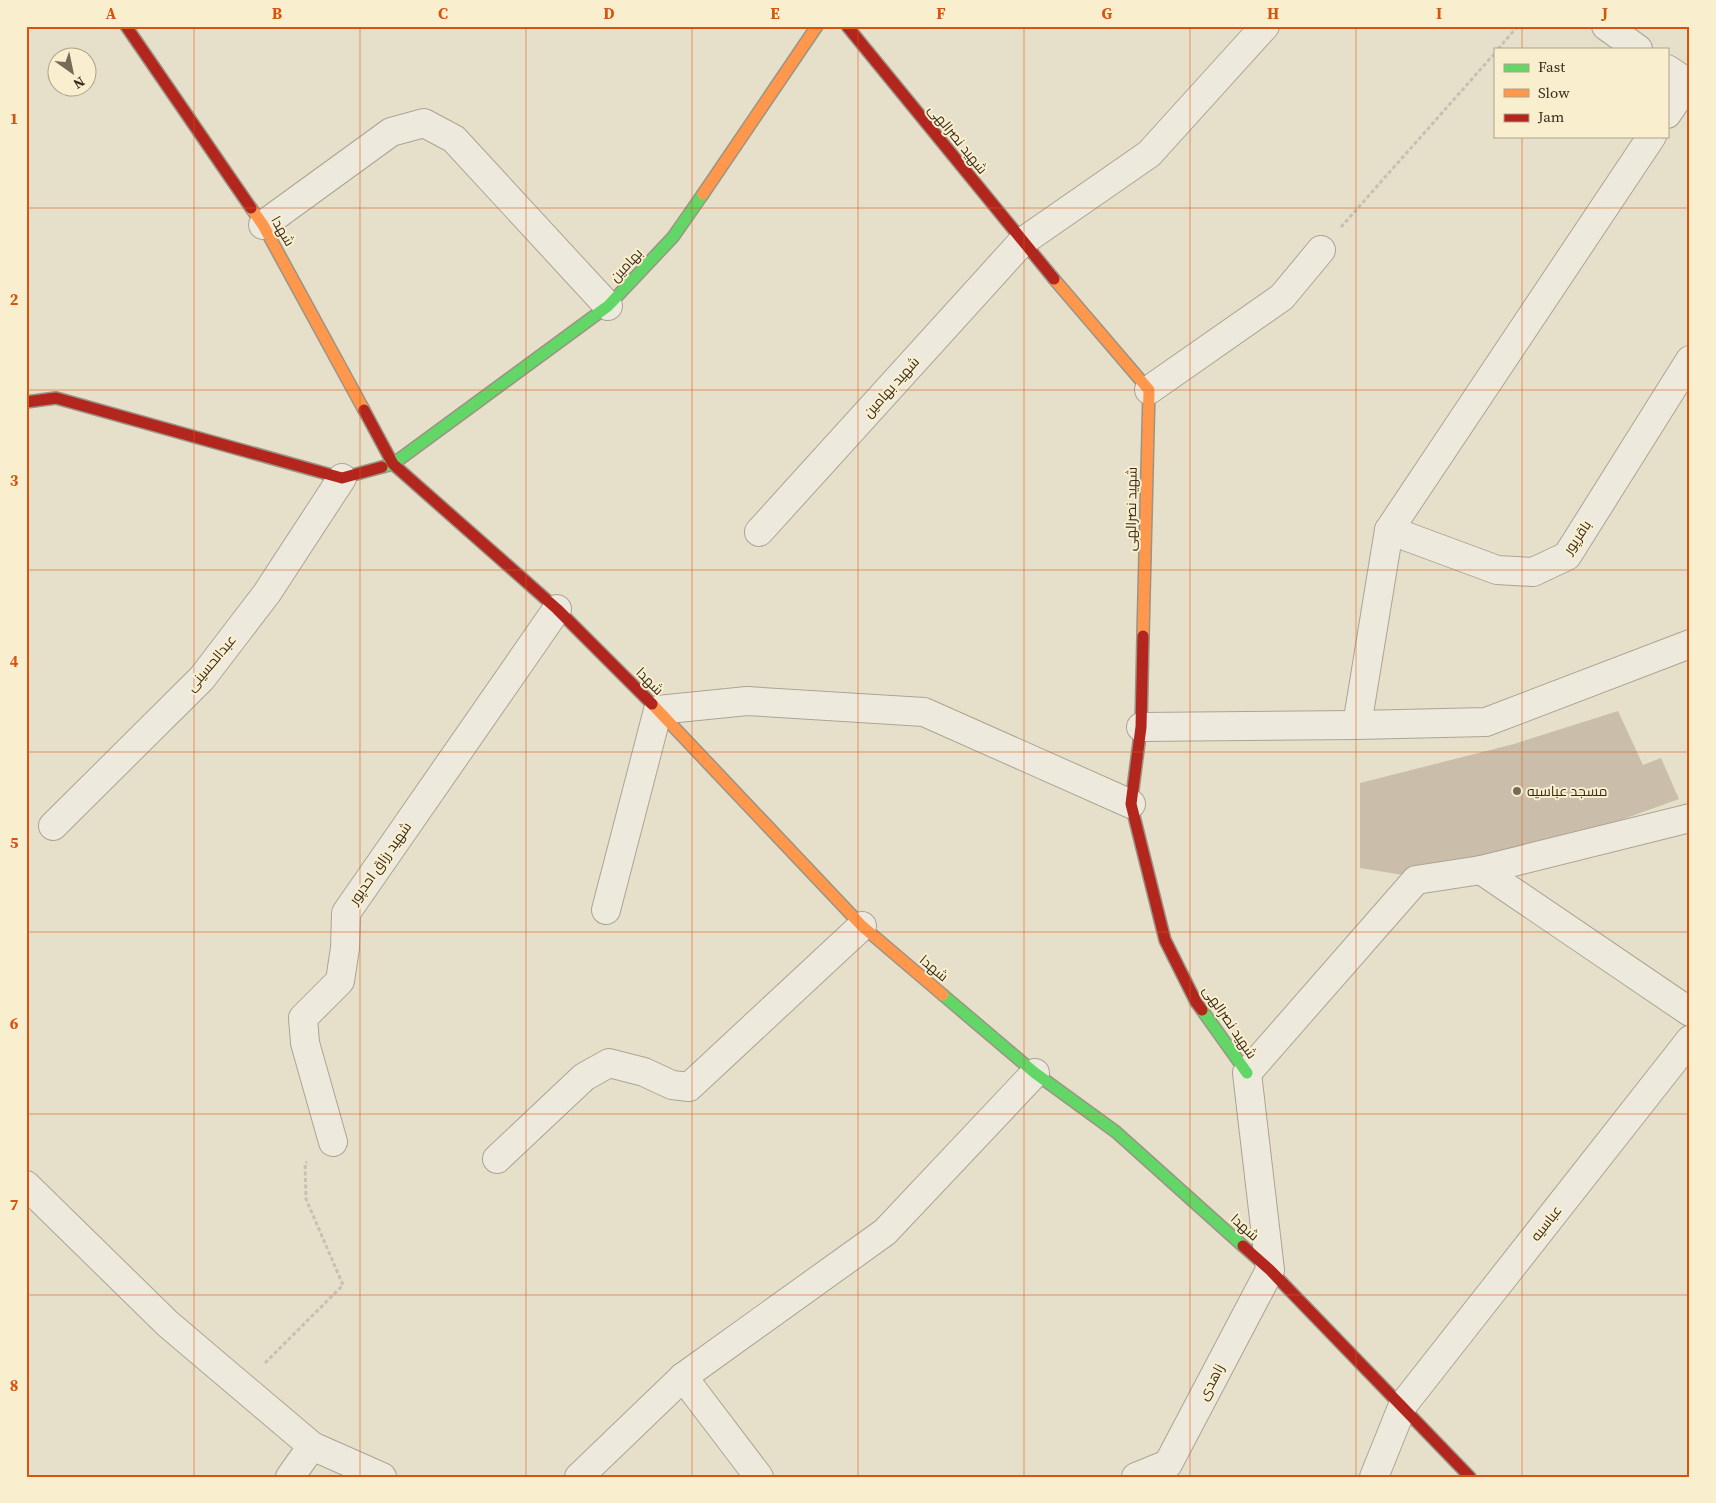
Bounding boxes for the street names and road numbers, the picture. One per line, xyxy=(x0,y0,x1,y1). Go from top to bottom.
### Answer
street label: شهید نصرالهی xyxy=(924,100,992,178)
street label: شهدا xyxy=(266,212,300,250)
street label: بهامین xyxy=(605,244,647,286)
street label: شهید بهامین xyxy=(858,352,924,422)
street label: شهید نصرالهی xyxy=(1120,467,1142,551)
street label: باقرپور xyxy=(1558,516,1596,559)
street label: عبدالحسینی xyxy=(181,630,241,696)
street label: شهدا xyxy=(632,663,668,699)
street label: شهید رزاق احدپور xyxy=(344,818,416,909)
street label: شهدا xyxy=(915,950,953,986)
street label: شهید نصرالهی xyxy=(1198,981,1262,1063)
street label: عباسیه xyxy=(1526,1201,1566,1245)
street label: شهدا xyxy=(1226,1209,1264,1245)
street label: زاهدی xyxy=(1193,1360,1229,1404)

